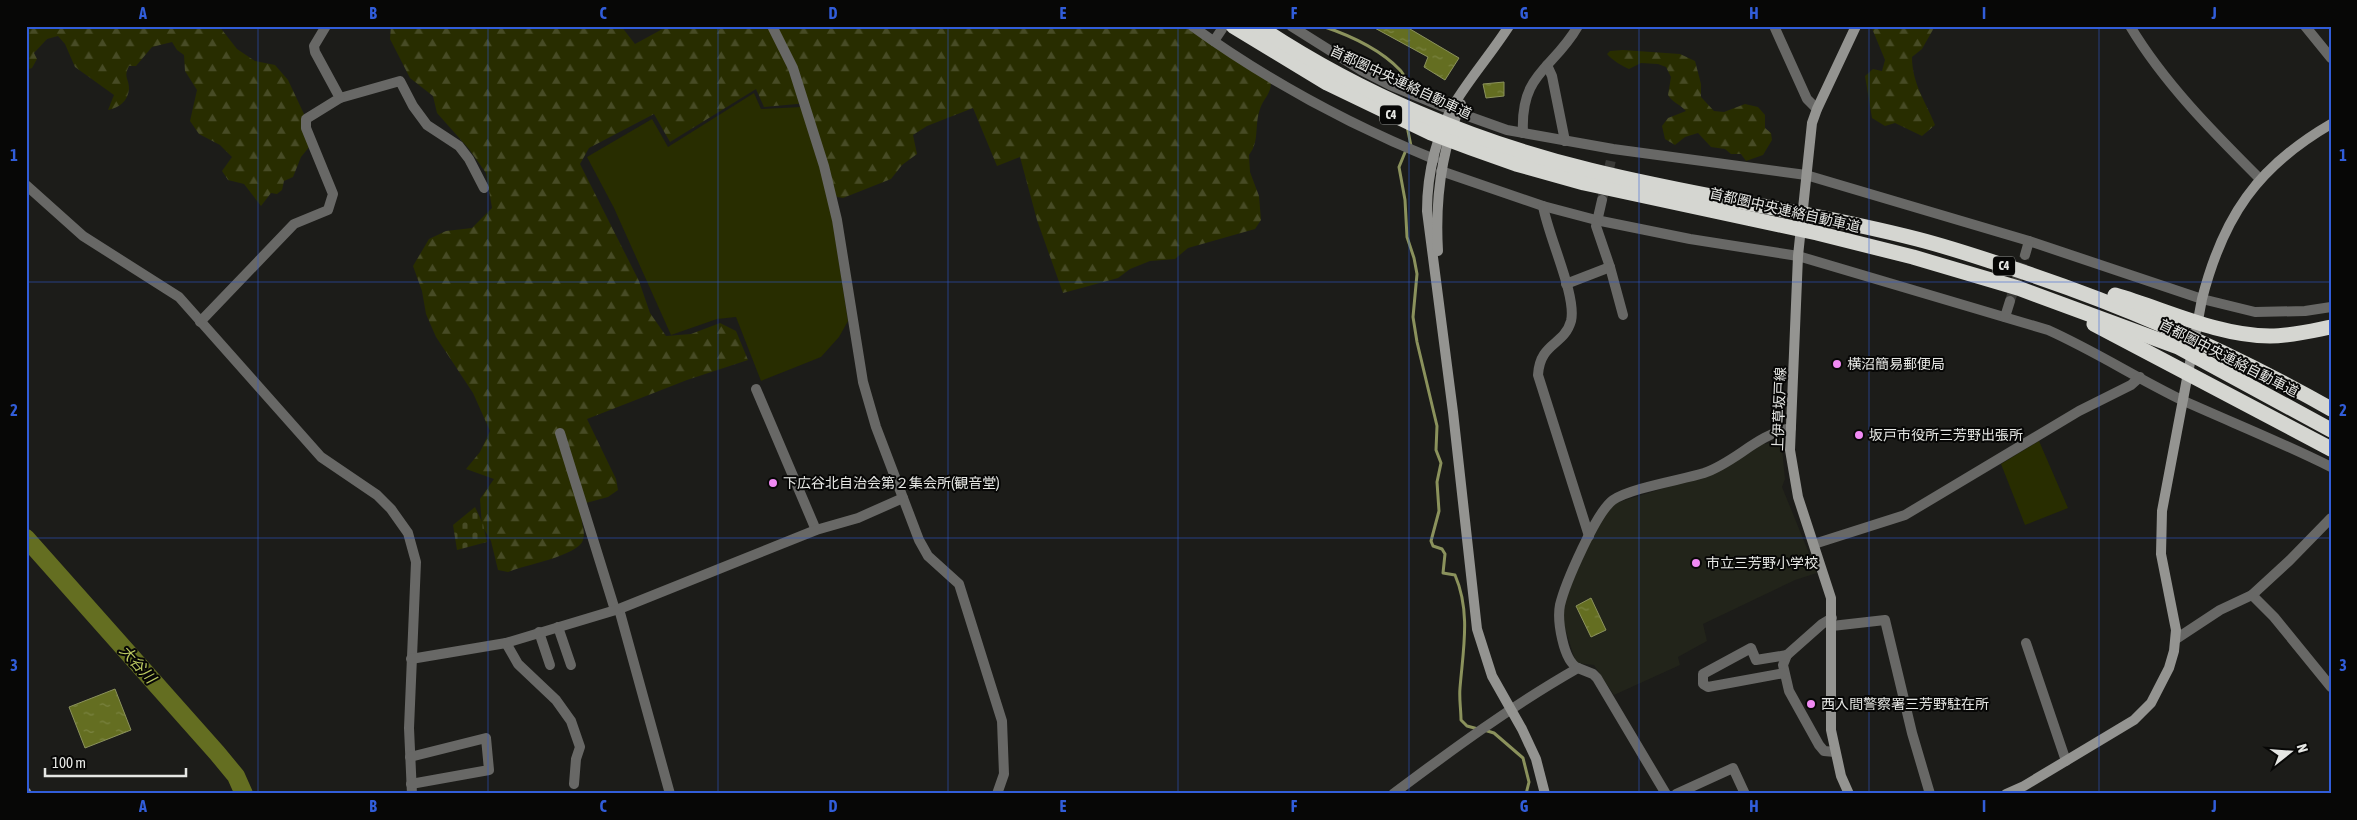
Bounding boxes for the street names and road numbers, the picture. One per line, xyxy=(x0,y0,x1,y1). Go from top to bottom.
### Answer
street label: 首都圏中央連絡自動車道 xyxy=(1328,42,1474,122)
road number: C4 xyxy=(1380,106,1402,124)
street label: 首都圏中央連絡自動車道 xyxy=(1708,185,1862,235)
road number: C4 xyxy=(1993,256,2015,276)
street label: 首都圏中央連絡自動車道 xyxy=(2157,316,2301,400)
street label: 上伊草坂戸線 xyxy=(1770,367,1788,451)

